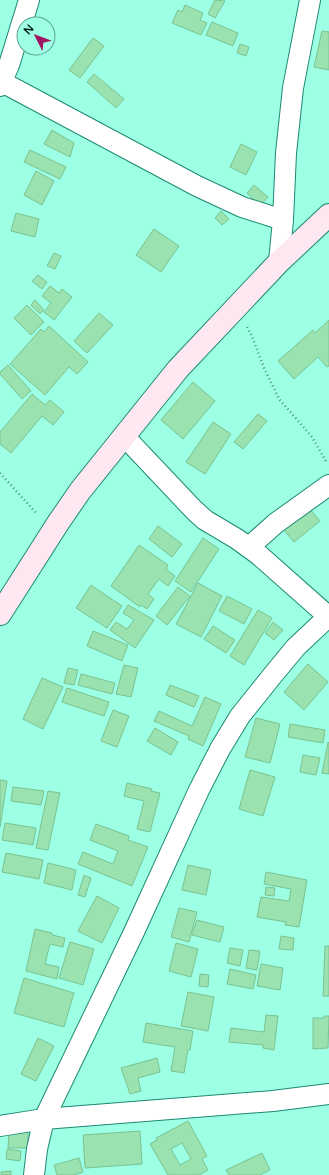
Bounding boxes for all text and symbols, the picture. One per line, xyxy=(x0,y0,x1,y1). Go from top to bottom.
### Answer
north arrow xyxy=(16,16,56,56)
text: N xyxy=(21,22,37,37)

